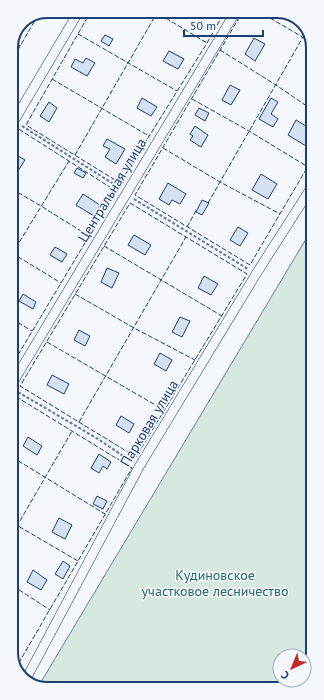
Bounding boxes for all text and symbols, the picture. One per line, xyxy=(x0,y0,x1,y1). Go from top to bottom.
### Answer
scale bar xyxy=(184,12,263,38)
text: 50 m xyxy=(190,18,216,33)
street label: Центральная улица xyxy=(74,135,150,245)
street label: Парковая улица xyxy=(116,376,182,470)
park label: Кудиновское участковое лесничество xyxy=(142,566,288,600)
north arrow xyxy=(272,648,312,688)
text: С xyxy=(278,668,292,682)

